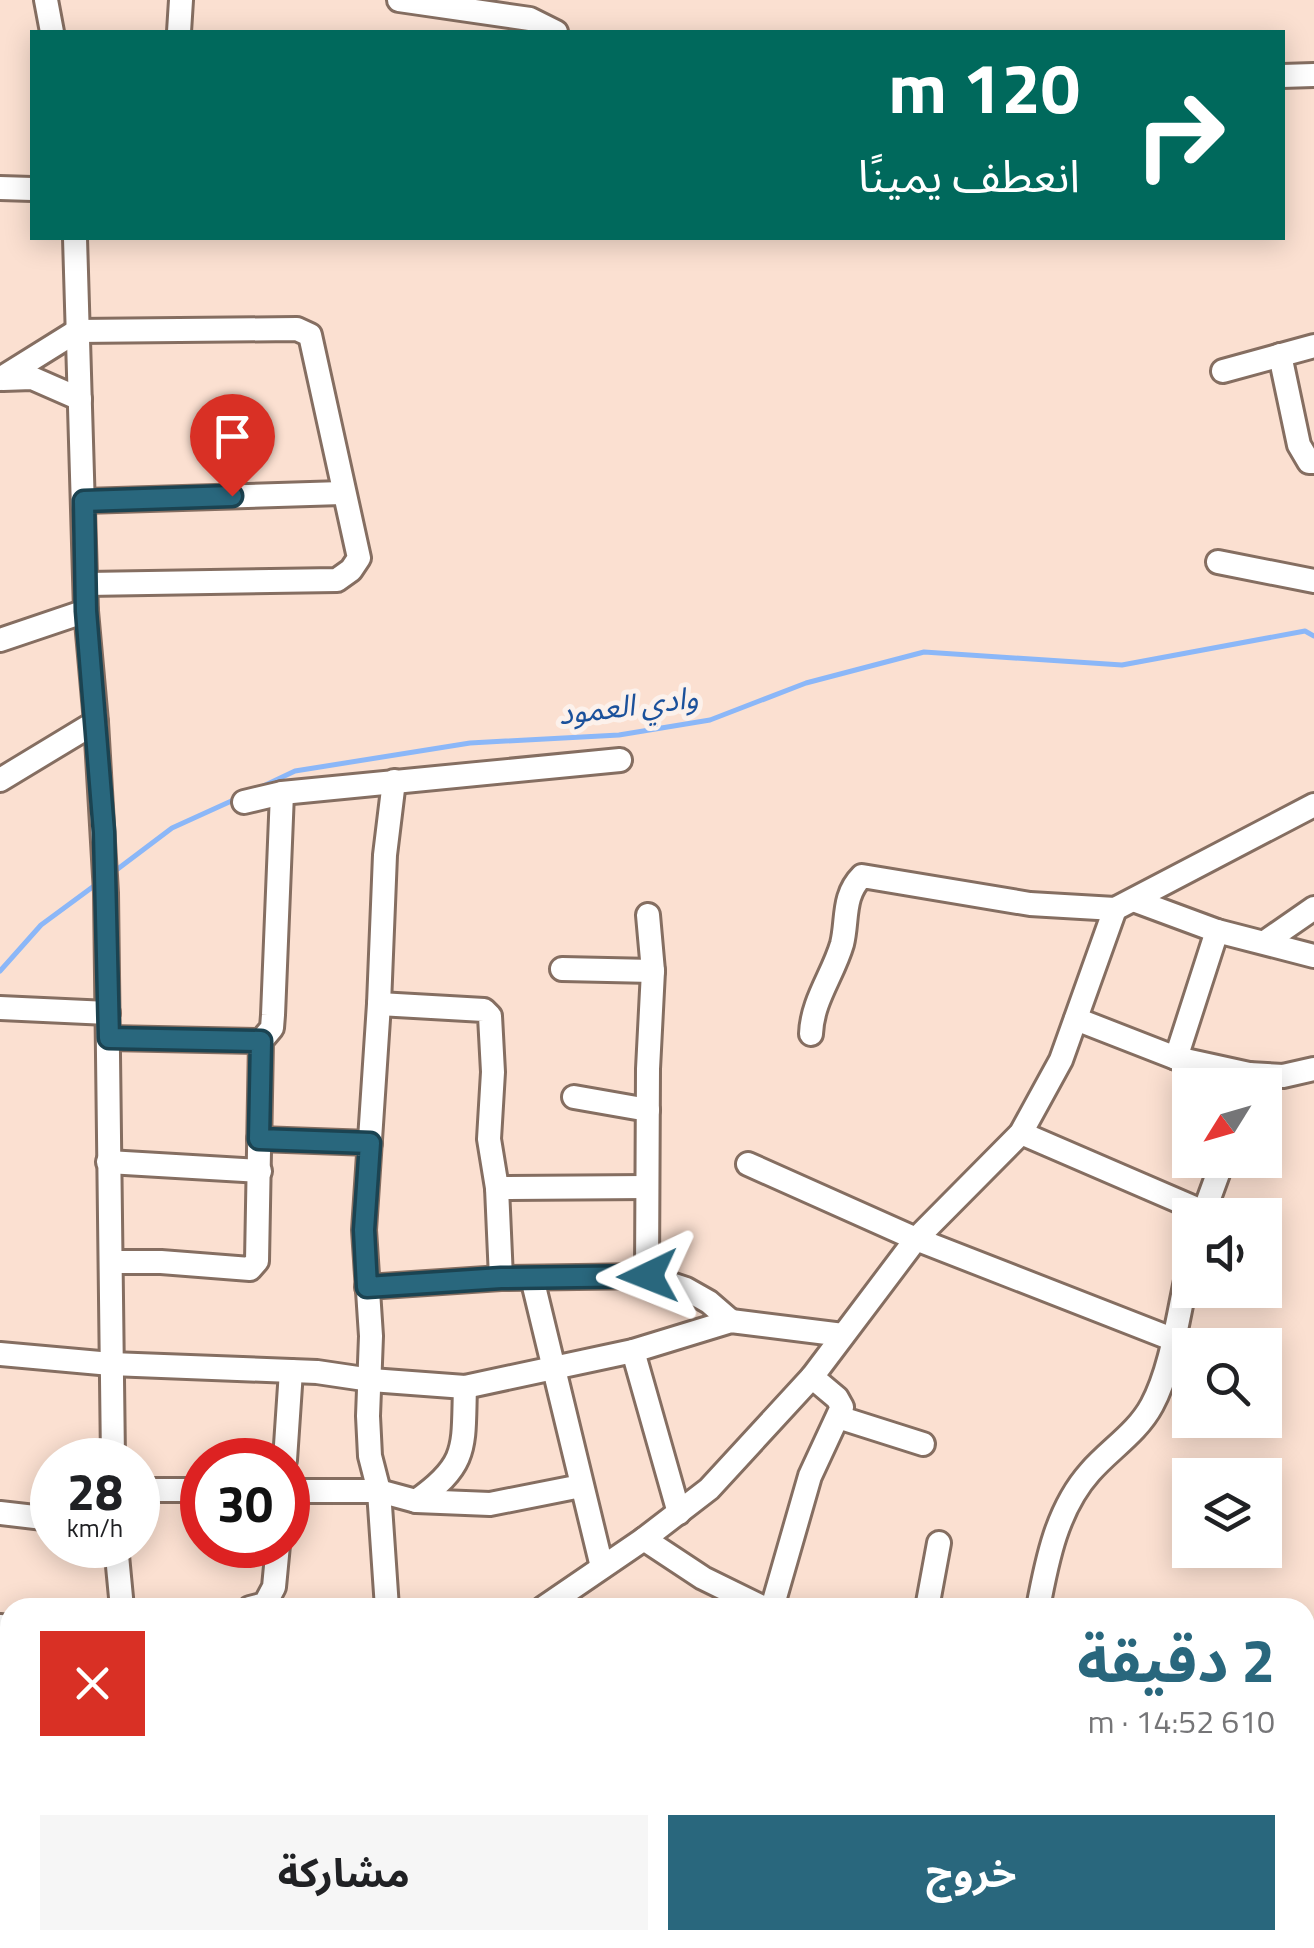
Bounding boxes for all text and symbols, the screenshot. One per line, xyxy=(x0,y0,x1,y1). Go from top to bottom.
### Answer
text: 120 m xyxy=(888,34,1080,140)
icon: right xyxy=(1115,70,1245,200)
text: انعطف يمينًا xyxy=(858,141,1080,209)
pin xyxy=(190,394,275,497)
icon: arrive xyxy=(205,409,260,464)
water label: وادي العمود xyxy=(555,674,701,737)
north arrow xyxy=(1172,1068,1282,1178)
map controls xyxy=(1172,1068,1282,1568)
button: sound xyxy=(1172,1198,1282,1308)
position arrow xyxy=(596,1224,700,1328)
button: search xyxy=(1172,1328,1282,1438)
speed limit sign: 30 xyxy=(180,1438,310,1568)
text: 28 xyxy=(67,1453,123,1529)
button: layers xyxy=(1172,1458,1282,1568)
text: km/h xyxy=(67,1509,123,1547)
text: 2 دقيقة xyxy=(1077,1614,1275,1705)
button: close xyxy=(40,1631,145,1736)
text: 610 m · 14:52 xyxy=(1088,1697,1275,1745)
button: مشاركة xyxy=(40,1815,648,1930)
button: خروج xyxy=(668,1815,1275,1930)

